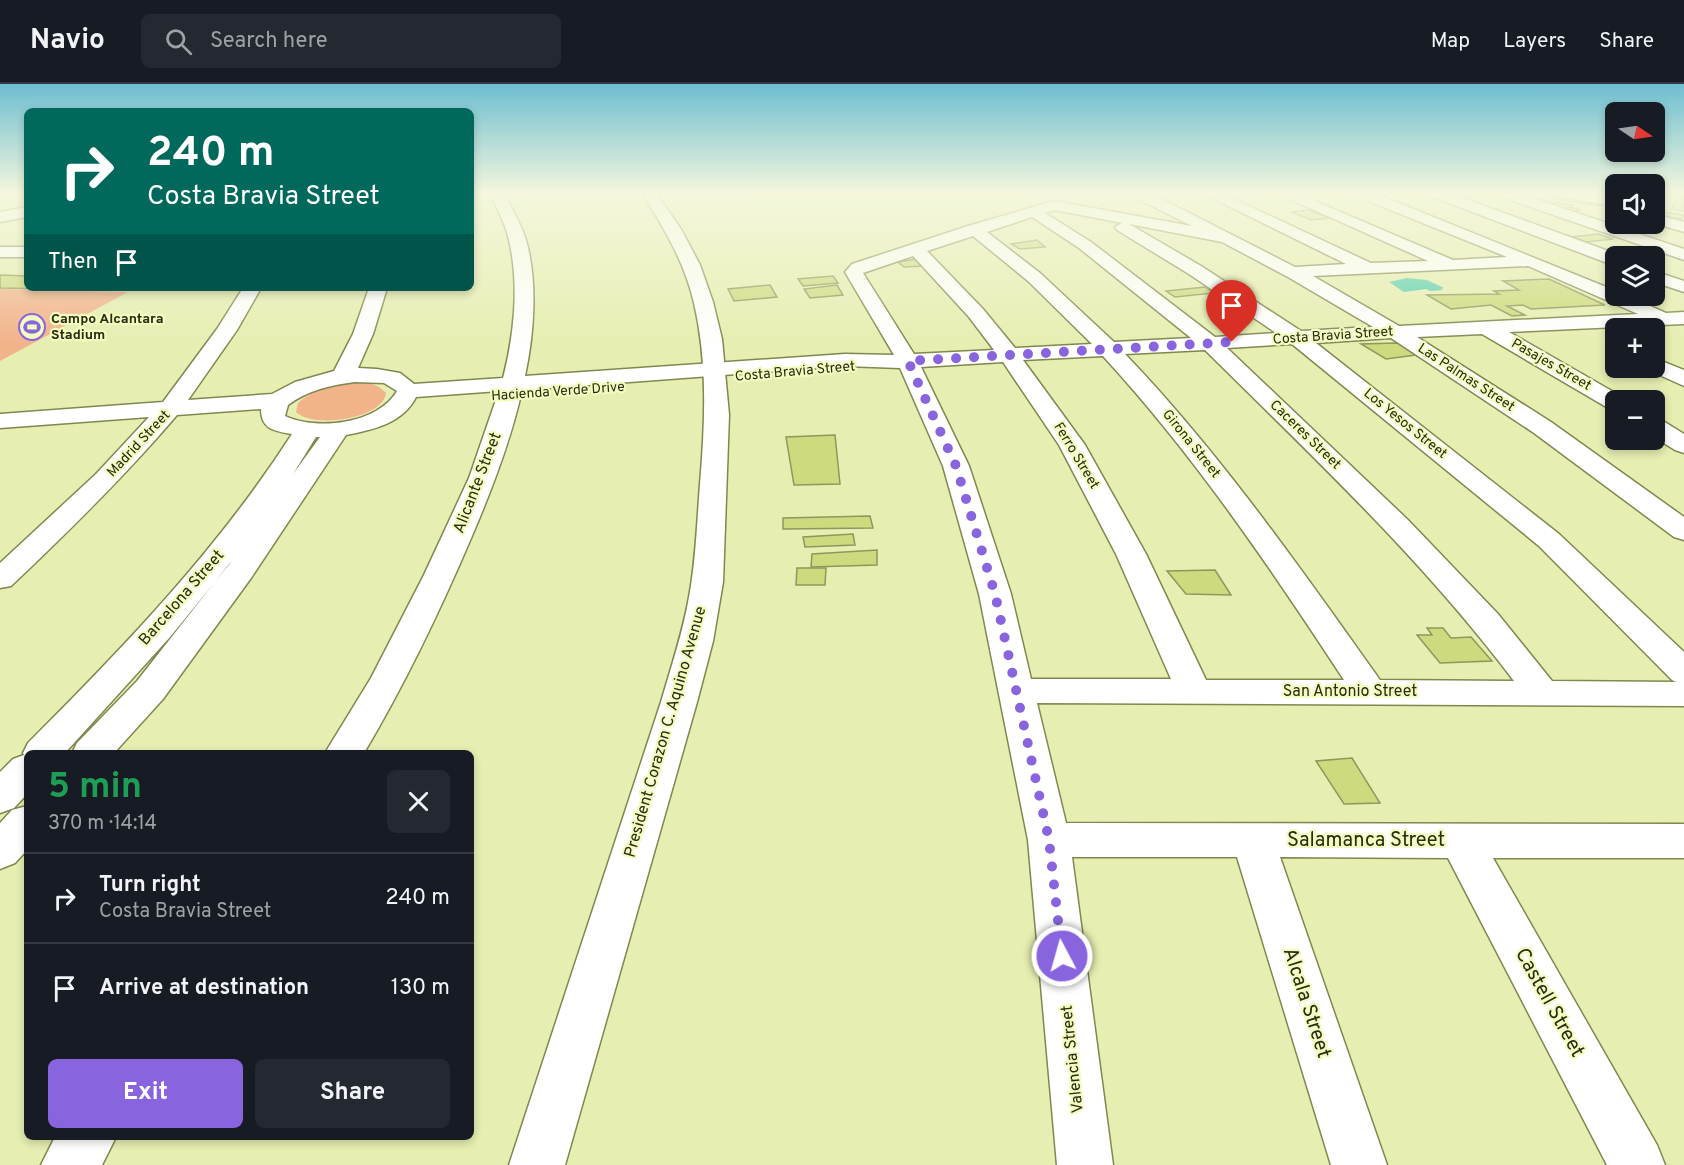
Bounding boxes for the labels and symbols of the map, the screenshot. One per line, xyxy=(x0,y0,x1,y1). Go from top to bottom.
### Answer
north arrow xyxy=(1605,102,1665,162)
pin xyxy=(1206,280,1257,342)
place label: Campo Alcantara Stadium xyxy=(51,311,164,344)
sports icon: Campo Alcantara Stadium xyxy=(17,312,47,342)
street label: Costa Bravia Street xyxy=(1272,323,1394,349)
street label: Pasajes Street xyxy=(1508,335,1594,395)
street label: Las Palmas Street xyxy=(1414,340,1518,416)
street label: Costa Bravia Street xyxy=(734,358,856,386)
street label: Hacienda Verde Drive xyxy=(491,379,625,405)
street label: Los Yesos Street xyxy=(1360,385,1450,463)
street label: Caceres Street xyxy=(1266,397,1344,473)
street label: Girona Street xyxy=(1158,406,1224,482)
street label: Madrid Street xyxy=(104,407,174,481)
street label: Ferro Street xyxy=(1050,420,1102,492)
street label: Alicante Street xyxy=(450,430,506,536)
street label: Barcelona Street xyxy=(135,546,229,650)
street label: President Corazon C. Aquino Avenue xyxy=(621,604,711,860)
street label: San Antonio Street xyxy=(1283,682,1417,702)
street label: Salamanca Street xyxy=(1287,828,1445,854)
position arrow xyxy=(1030,924,1094,988)
street label: Alcala Street xyxy=(1276,944,1336,1062)
street label: Castell Street xyxy=(1508,944,1590,1062)
street label: Valencia Street xyxy=(1057,1004,1089,1114)

